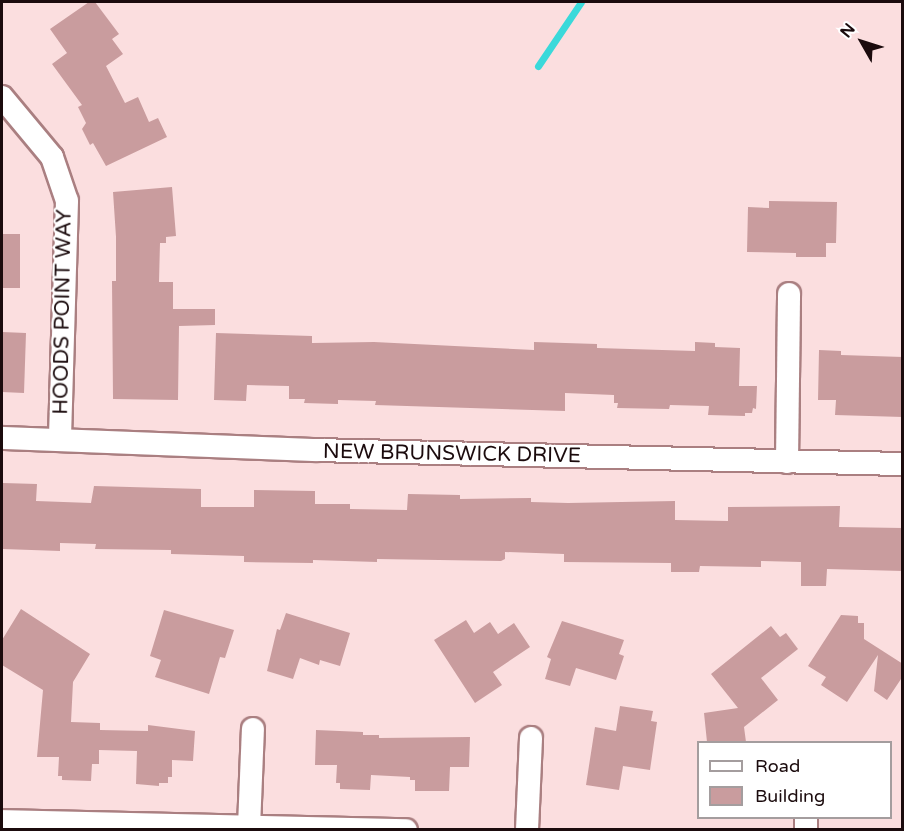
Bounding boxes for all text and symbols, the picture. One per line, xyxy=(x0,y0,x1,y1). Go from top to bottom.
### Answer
north arrow xyxy=(832,12,892,72)
text: N xyxy=(836,19,860,42)
street label: HOODS POINT WAY xyxy=(49,209,77,415)
street label: NEW BRUNSWICK DRIVE xyxy=(323,439,581,469)
legend xyxy=(697,741,892,819)
text: Road xyxy=(755,755,800,777)
text: Building xyxy=(755,785,825,807)

